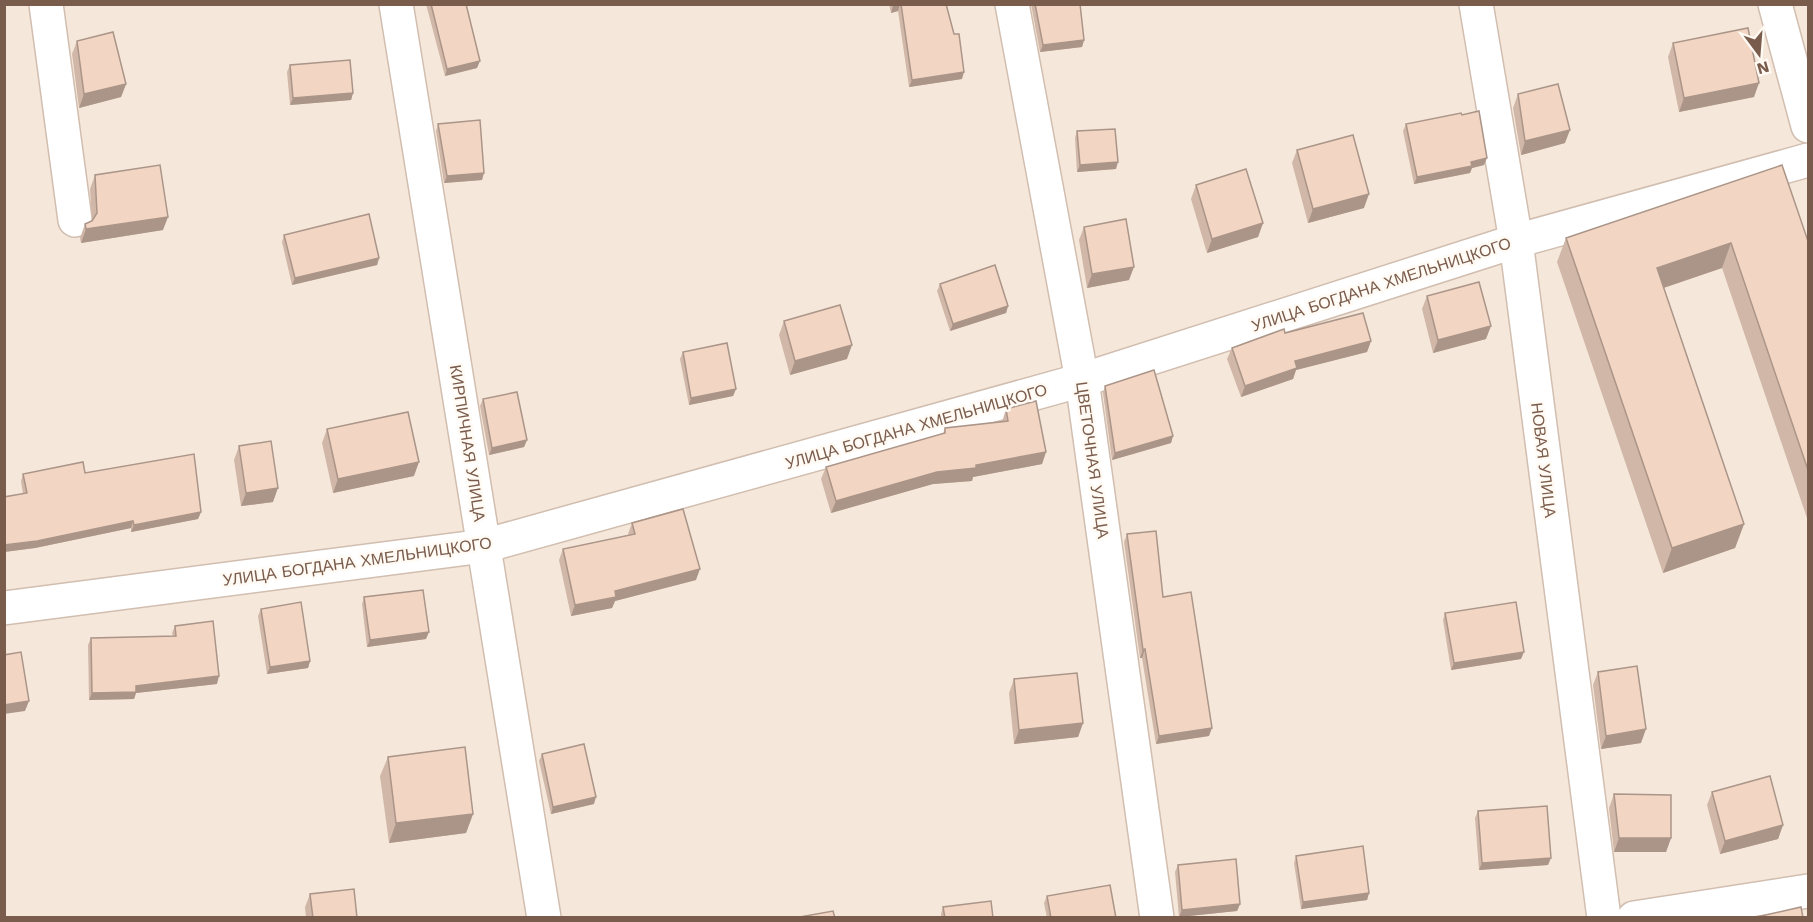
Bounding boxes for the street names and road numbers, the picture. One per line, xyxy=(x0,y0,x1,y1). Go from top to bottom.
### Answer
street label: УЛИЦА БОГДАНА ХМЕЛЬНИЦКОГО xyxy=(1249,233,1513,335)
street label: КИРПИЧНАЯ УЛИЦА xyxy=(446,363,489,523)
street label: УЛИЦА БОГДАНА ХМЕЛЬНИЦКОГО xyxy=(783,380,1049,473)
street label: ЦВЕТОЧНАЯ УЛИЦА xyxy=(1072,380,1113,540)
street label: НОВАЯ УЛИЦА xyxy=(1527,401,1560,519)
street label: УЛИЦА БОГДАНА ХМЕЛЬНИЦКОГО xyxy=(221,533,493,590)

